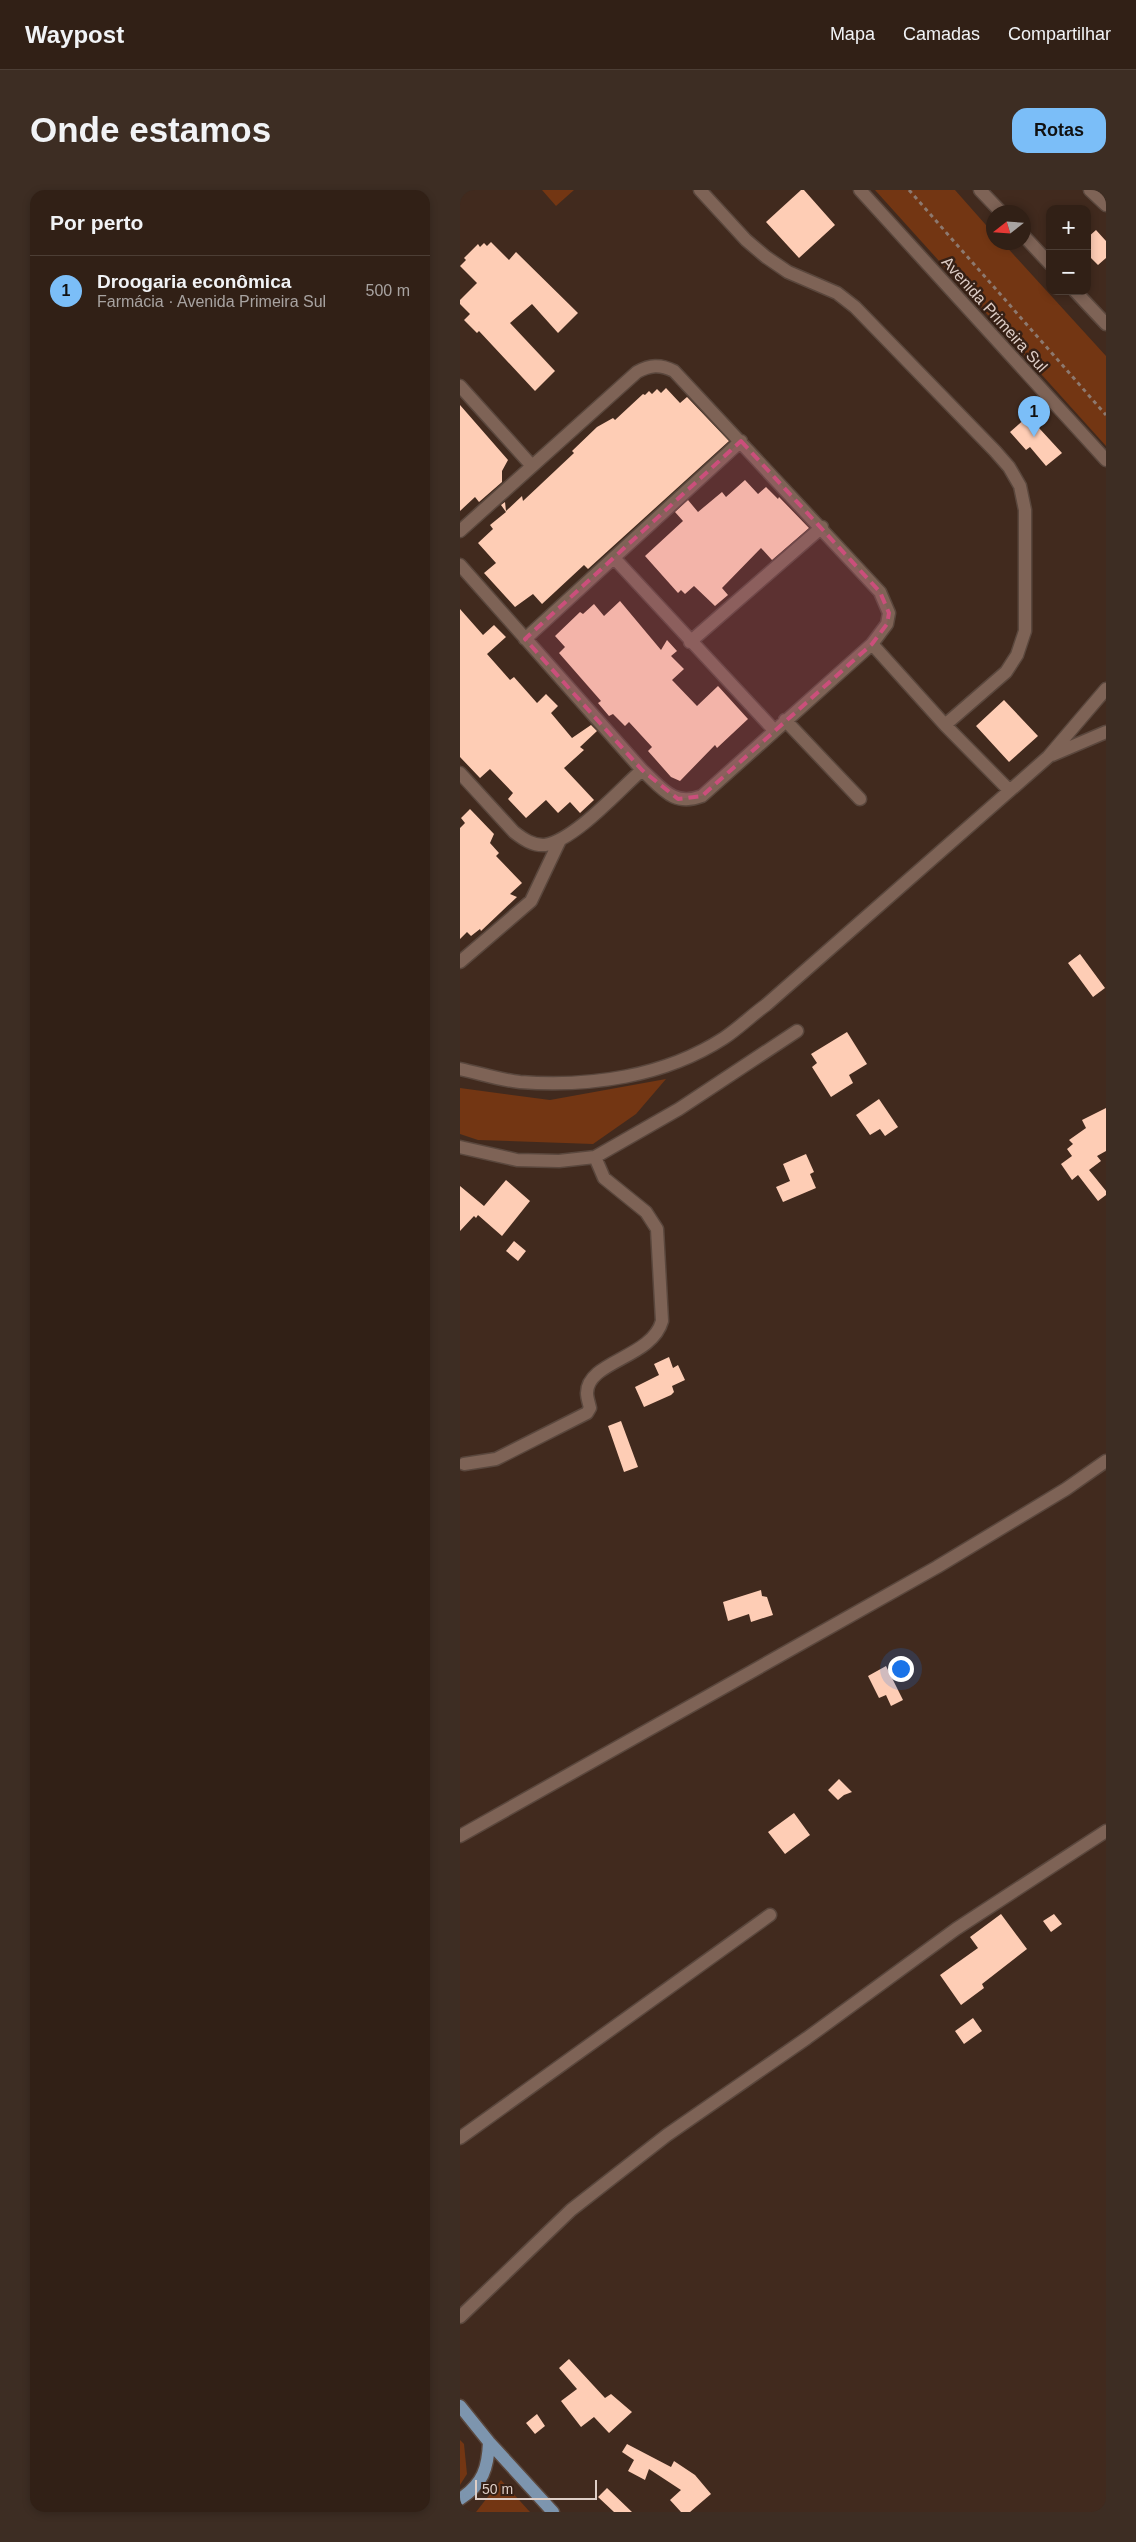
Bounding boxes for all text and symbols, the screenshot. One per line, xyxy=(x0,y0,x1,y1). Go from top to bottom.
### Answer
text: Waypost xyxy=(25,21,124,48)
text: Mapa xyxy=(830,24,875,44)
text: Camadas xyxy=(903,24,980,44)
text: Compartilhar xyxy=(1008,24,1111,44)
button: Rotas xyxy=(1012,108,1106,153)
text: Onde estamos xyxy=(30,110,271,149)
north arrow xyxy=(986,205,1031,250)
map controls xyxy=(1046,205,1091,295)
button: + xyxy=(1046,205,1091,250)
text: Por perto xyxy=(50,211,143,234)
button: − xyxy=(1046,250,1091,295)
street label: Avenida Primeira Sul xyxy=(938,253,1051,375)
text: Droogaria econômica xyxy=(97,271,291,292)
text: 1 xyxy=(62,282,70,299)
text: 500 m xyxy=(366,282,410,299)
text: Farmácia · Avenida Primeira Sul xyxy=(97,293,326,310)
pin: 1 xyxy=(1018,396,1050,437)
your location xyxy=(888,1656,914,1682)
scale bar xyxy=(475,2477,598,2500)
text: 50 m xyxy=(482,2481,513,2497)

